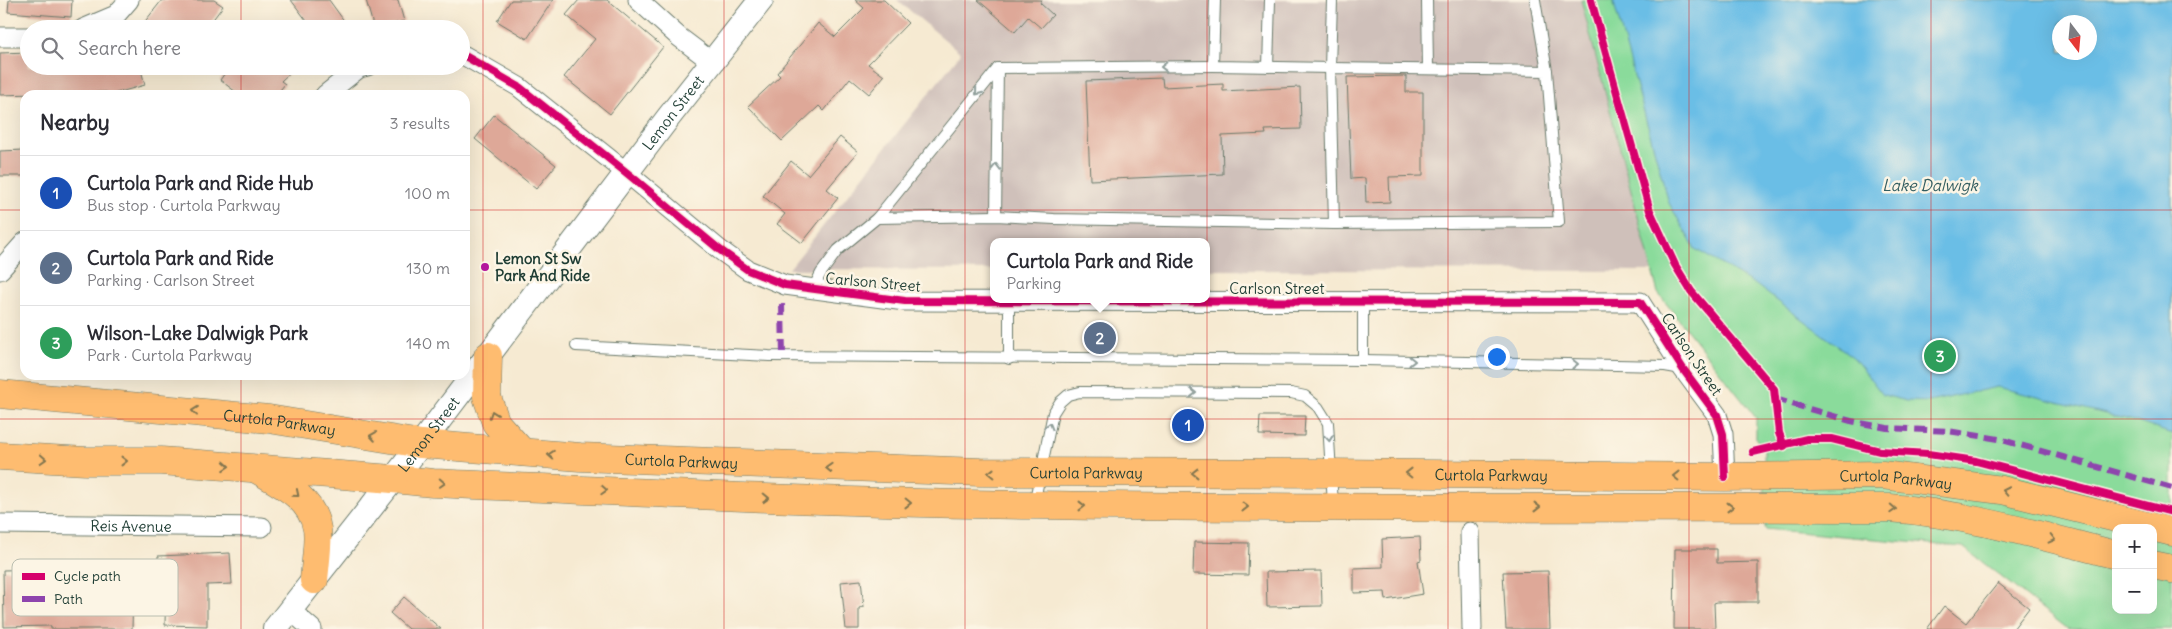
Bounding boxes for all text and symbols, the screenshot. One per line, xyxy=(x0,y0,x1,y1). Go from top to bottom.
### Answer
north arrow xyxy=(2052,15,2097,60)
search box xyxy=(20,20,470,75)
icon: search xyxy=(38,34,66,62)
text: Search here xyxy=(78,36,181,60)
one-way arrow xyxy=(1160,62,1168,72)
street label: Lemon Street xyxy=(638,71,708,154)
one-way arrow xyxy=(976,86,984,95)
text: Nearby xyxy=(40,109,110,136)
text: 3 results xyxy=(390,113,450,133)
one-way arrow xyxy=(991,163,1002,171)
text: Curtola Park and Ride Hub xyxy=(87,171,314,195)
water label: Lake Dalwigk xyxy=(1882,175,1980,195)
text: 1 xyxy=(53,183,59,203)
text: 100 m xyxy=(405,183,450,203)
text: Bus stop · Curtola Parkway xyxy=(87,195,281,215)
popup xyxy=(990,238,1210,303)
text: Curtola Park and Ride xyxy=(87,246,274,270)
place label: Lemon St Sw Park And Ride xyxy=(495,249,590,285)
text: Curtola Park and Ride xyxy=(1007,249,1193,273)
text: 2 xyxy=(52,258,60,278)
text: 130 m xyxy=(406,258,450,278)
marker: Lemon St Sw Park And Ride xyxy=(479,261,491,273)
street label: Carlson Street xyxy=(825,268,921,296)
text: Parking · Carlson Street xyxy=(87,270,255,290)
text: Parking xyxy=(1007,273,1061,293)
street label: Carlson Street xyxy=(1229,279,1325,298)
street label: Carlson Street xyxy=(1657,309,1727,399)
pin: 2 xyxy=(1084,319,1116,357)
text: Wilson-Lake Dalwigk Park xyxy=(87,321,308,345)
text: 3 xyxy=(51,333,61,353)
text: 140 m xyxy=(406,333,450,353)
pin: 3 xyxy=(1924,337,1956,375)
your location xyxy=(1484,344,1510,370)
text: Park · Curtola Parkway xyxy=(87,345,252,365)
one-way arrow xyxy=(1408,356,1416,367)
one-way arrow xyxy=(1571,359,1579,370)
one-way arrow xyxy=(1190,388,1198,398)
street label: Lemon Street xyxy=(393,393,463,475)
street label: Curtola Parkway xyxy=(222,405,337,439)
one-way arrow xyxy=(190,406,198,417)
pin: 1 xyxy=(1172,406,1204,444)
one-way arrow xyxy=(489,410,499,418)
one-way arrow xyxy=(1044,422,1054,430)
one-way arrow xyxy=(368,432,377,442)
one-way arrow xyxy=(1323,434,1334,442)
one-way arrow xyxy=(547,449,555,460)
street label: Curtola Parkway xyxy=(624,449,738,472)
one-way arrow xyxy=(39,453,47,464)
one-way arrow xyxy=(120,456,128,466)
one-way arrow xyxy=(222,460,230,471)
one-way arrow xyxy=(824,462,832,473)
street label: Curtola Parkway xyxy=(1029,463,1143,482)
street label: Curtola Parkway xyxy=(1434,465,1548,485)
street label: Curtola Parkway xyxy=(1839,465,1953,493)
one-way arrow xyxy=(987,468,994,478)
one-way arrow xyxy=(1191,468,1199,479)
one-way arrow xyxy=(1405,468,1413,479)
one-way arrow xyxy=(1672,471,1680,481)
one-way arrow xyxy=(438,478,446,489)
one-way arrow xyxy=(600,485,608,496)
one-way arrow xyxy=(2001,486,2010,497)
one-way arrow xyxy=(290,489,299,497)
one-way arrow xyxy=(762,493,770,503)
one-way arrow xyxy=(905,498,913,508)
one-way arrow xyxy=(1079,501,1087,511)
one-way arrow xyxy=(1242,502,1249,512)
one-way arrow xyxy=(1534,502,1541,512)
one-way arrow xyxy=(1726,502,1734,512)
one-way arrow xyxy=(1889,503,1897,514)
street label: Reis Avenue xyxy=(90,516,172,535)
map controls xyxy=(2112,524,2157,614)
button: + xyxy=(2112,524,2157,569)
one-way arrow xyxy=(2048,533,2056,544)
legend xyxy=(12,559,178,616)
text: Cycle path xyxy=(54,567,121,585)
button: − xyxy=(2112,569,2157,614)
text: Path xyxy=(54,590,83,608)

